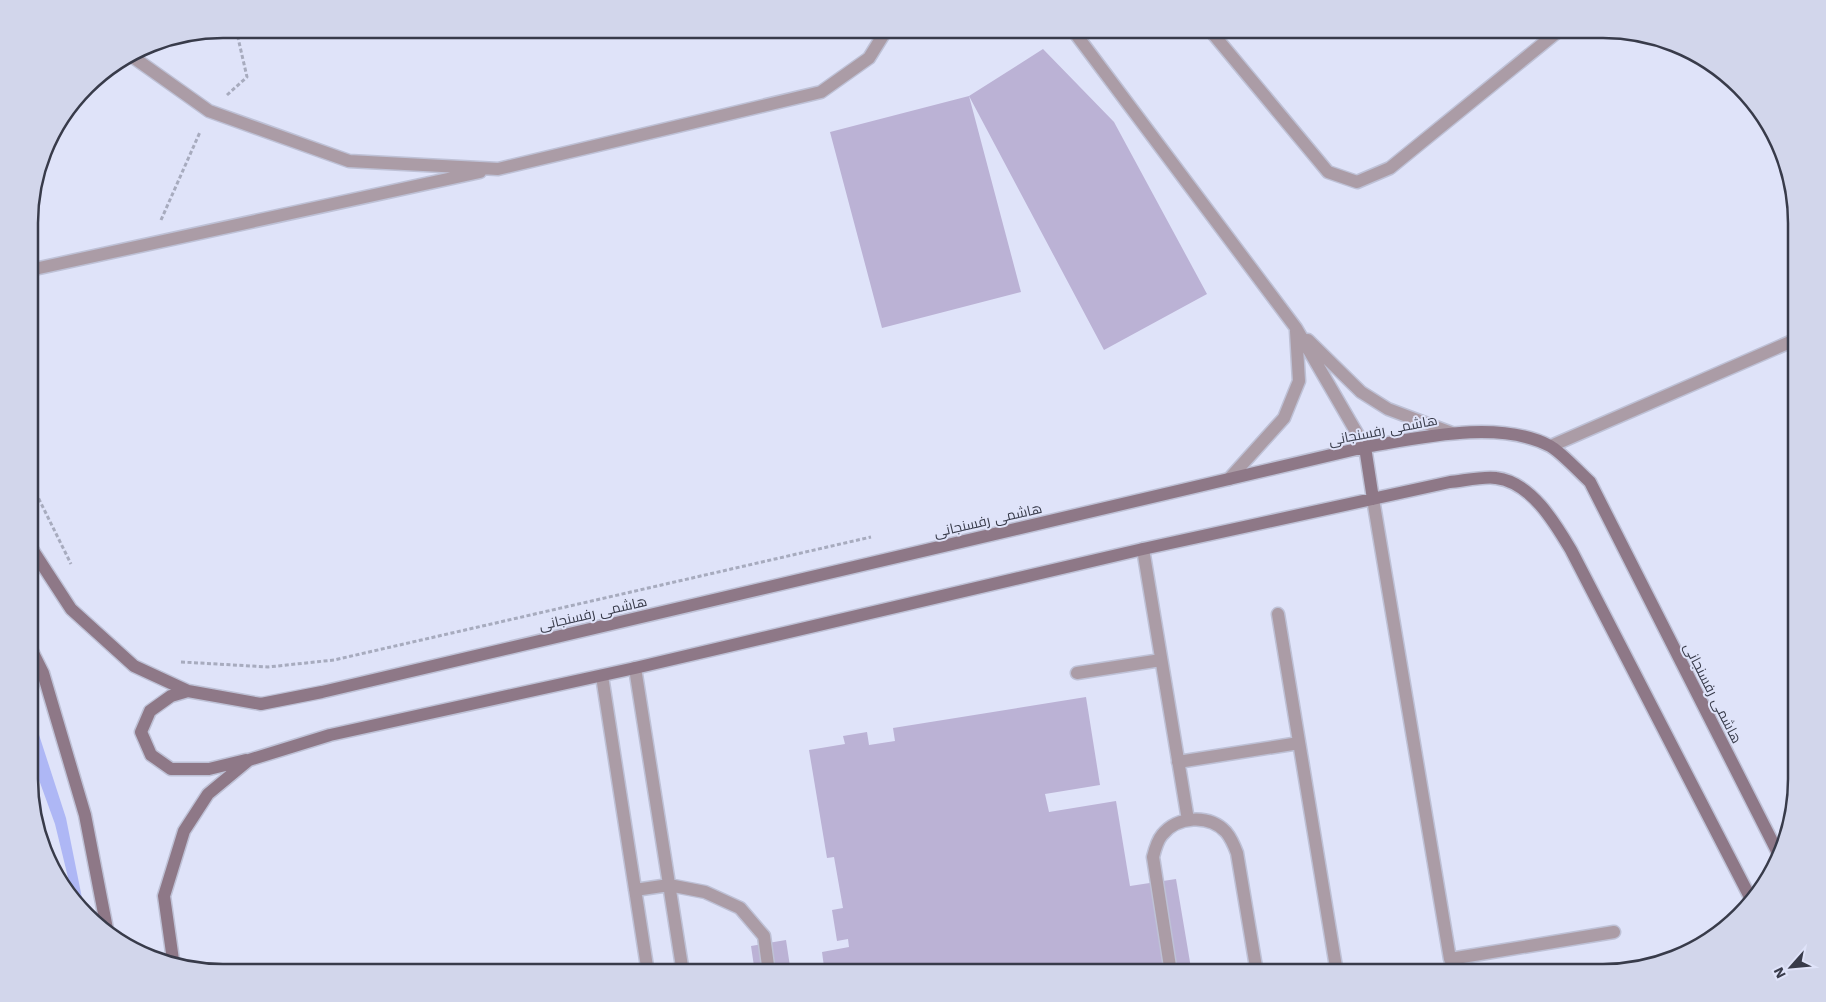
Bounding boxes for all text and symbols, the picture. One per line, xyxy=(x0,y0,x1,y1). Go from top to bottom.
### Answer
street label: هاشمی رفسنجانی xyxy=(1327,412,1439,448)
street label: هاشمی رفسنجانی xyxy=(932,500,1044,540)
street label: هاشمی رفسنجانی xyxy=(537,593,649,633)
street label: هاشمی رفسنجانی xyxy=(1681,640,1745,746)
north arrow xyxy=(1766,942,1816,992)
text: N xyxy=(1770,965,1789,981)

